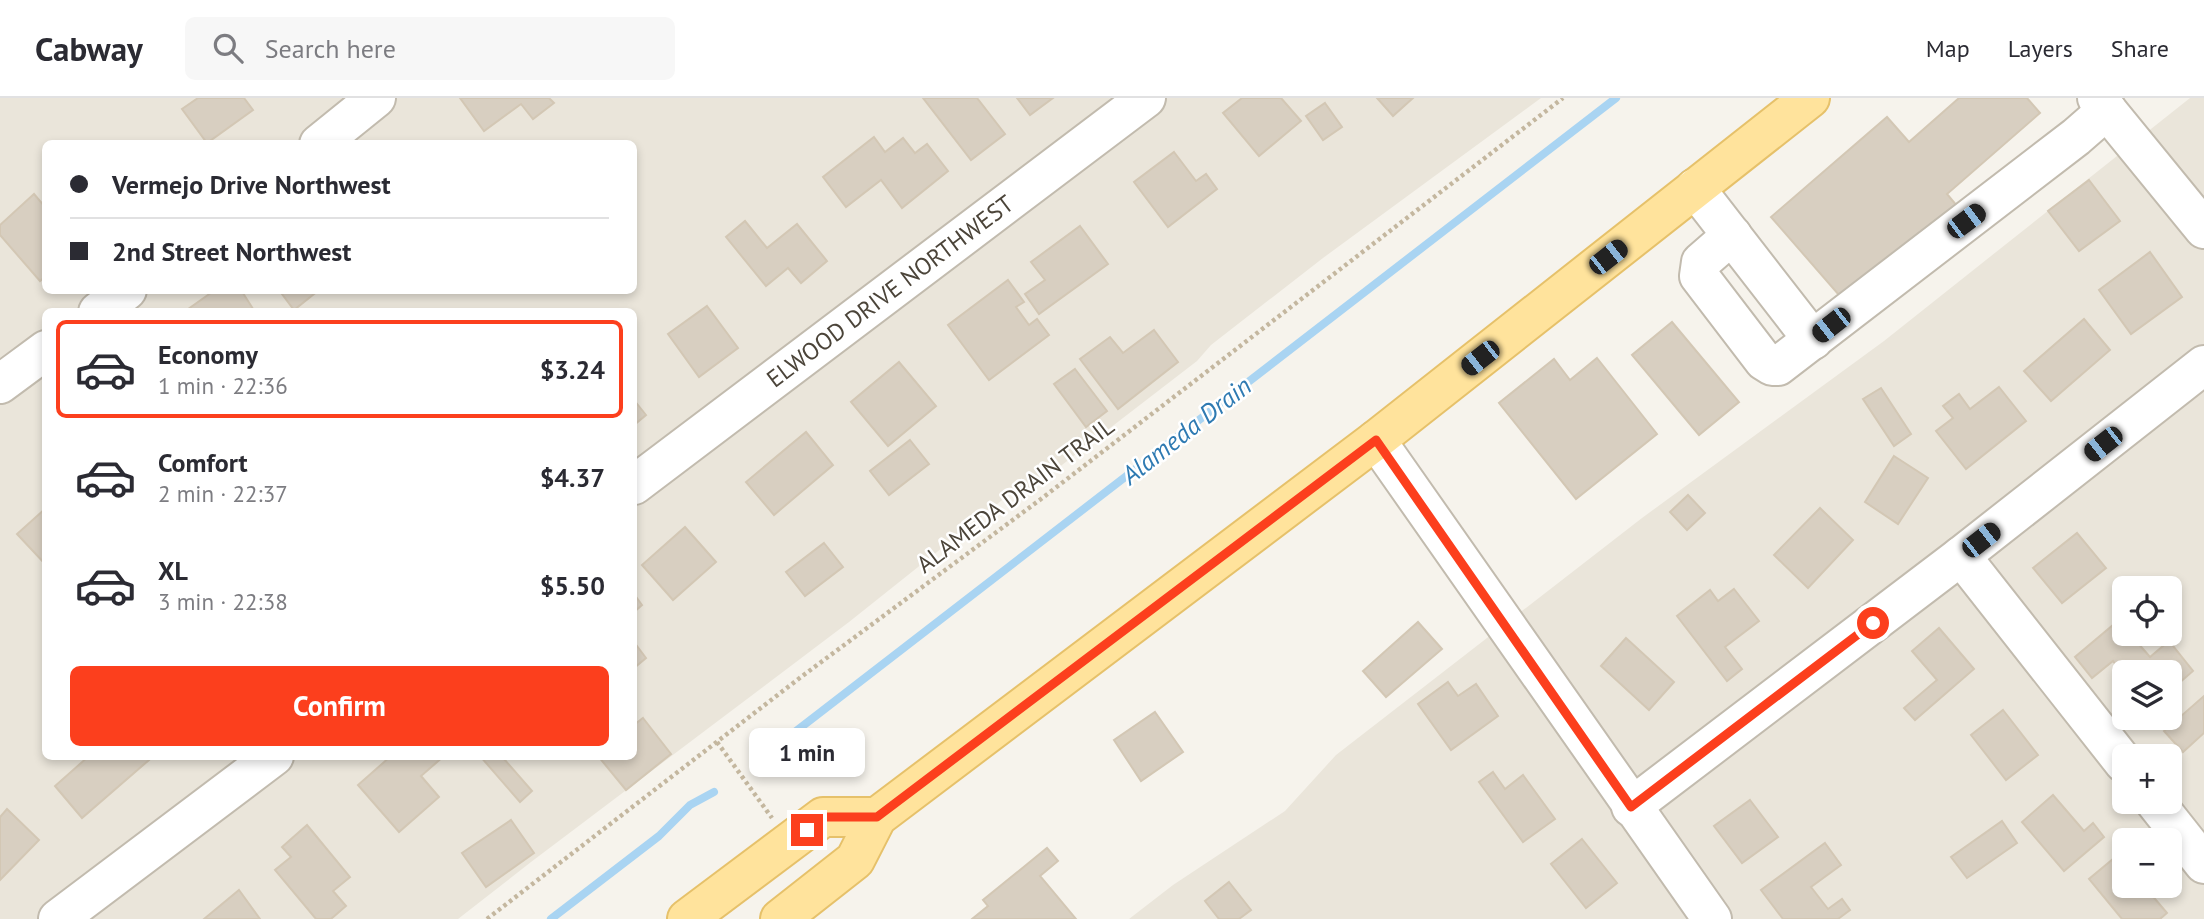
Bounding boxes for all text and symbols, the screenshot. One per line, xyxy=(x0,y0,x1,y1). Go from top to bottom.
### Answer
search box xyxy=(185,17,675,80)
text: Cabway xyxy=(35,27,143,70)
icon: search xyxy=(209,29,247,67)
text: Search here xyxy=(265,32,396,65)
text: Map xyxy=(1926,33,1970,64)
text: Layers xyxy=(2008,33,2073,64)
text: Share xyxy=(2111,33,2169,64)
text: Vermejo Drive Northwest xyxy=(112,168,391,201)
street label: ELWOOD DRIVE NORTHWEST xyxy=(760,188,1020,394)
car xyxy=(1943,200,1990,242)
text: 2nd Street Northwest xyxy=(112,235,351,268)
car xyxy=(1585,236,1632,278)
car xyxy=(1808,304,1855,346)
car xyxy=(1457,337,1504,379)
icon: car xyxy=(74,338,137,401)
text: Economy xyxy=(158,338,258,371)
text: $3.24 xyxy=(540,353,605,386)
water label: Alameda Drain xyxy=(1113,369,1258,492)
text: 1 min · 22:36 xyxy=(158,371,288,400)
street label: ALAMEDA DRAIN TRAIL xyxy=(910,411,1120,579)
car xyxy=(2080,423,2127,465)
icon: car xyxy=(74,446,137,509)
text: Comfort xyxy=(158,446,248,479)
text: $4.37 xyxy=(540,461,605,494)
text: 2 min · 22:37 xyxy=(158,479,288,508)
car xyxy=(1958,519,2005,561)
icon: car xyxy=(74,554,137,617)
text: XL xyxy=(158,554,188,587)
text: $5.50 xyxy=(540,569,605,602)
map controls xyxy=(2112,576,2182,898)
button: locate xyxy=(2112,576,2182,646)
text: 3 min · 22:38 xyxy=(158,587,288,616)
route start xyxy=(1857,607,1889,639)
button: layers xyxy=(2112,660,2182,730)
button: Confirm xyxy=(70,666,609,746)
callout: 1 min xyxy=(749,728,865,778)
text: 1 min xyxy=(779,738,835,767)
button: + xyxy=(2112,744,2182,814)
route end xyxy=(791,814,823,846)
button: − xyxy=(2112,828,2182,898)

